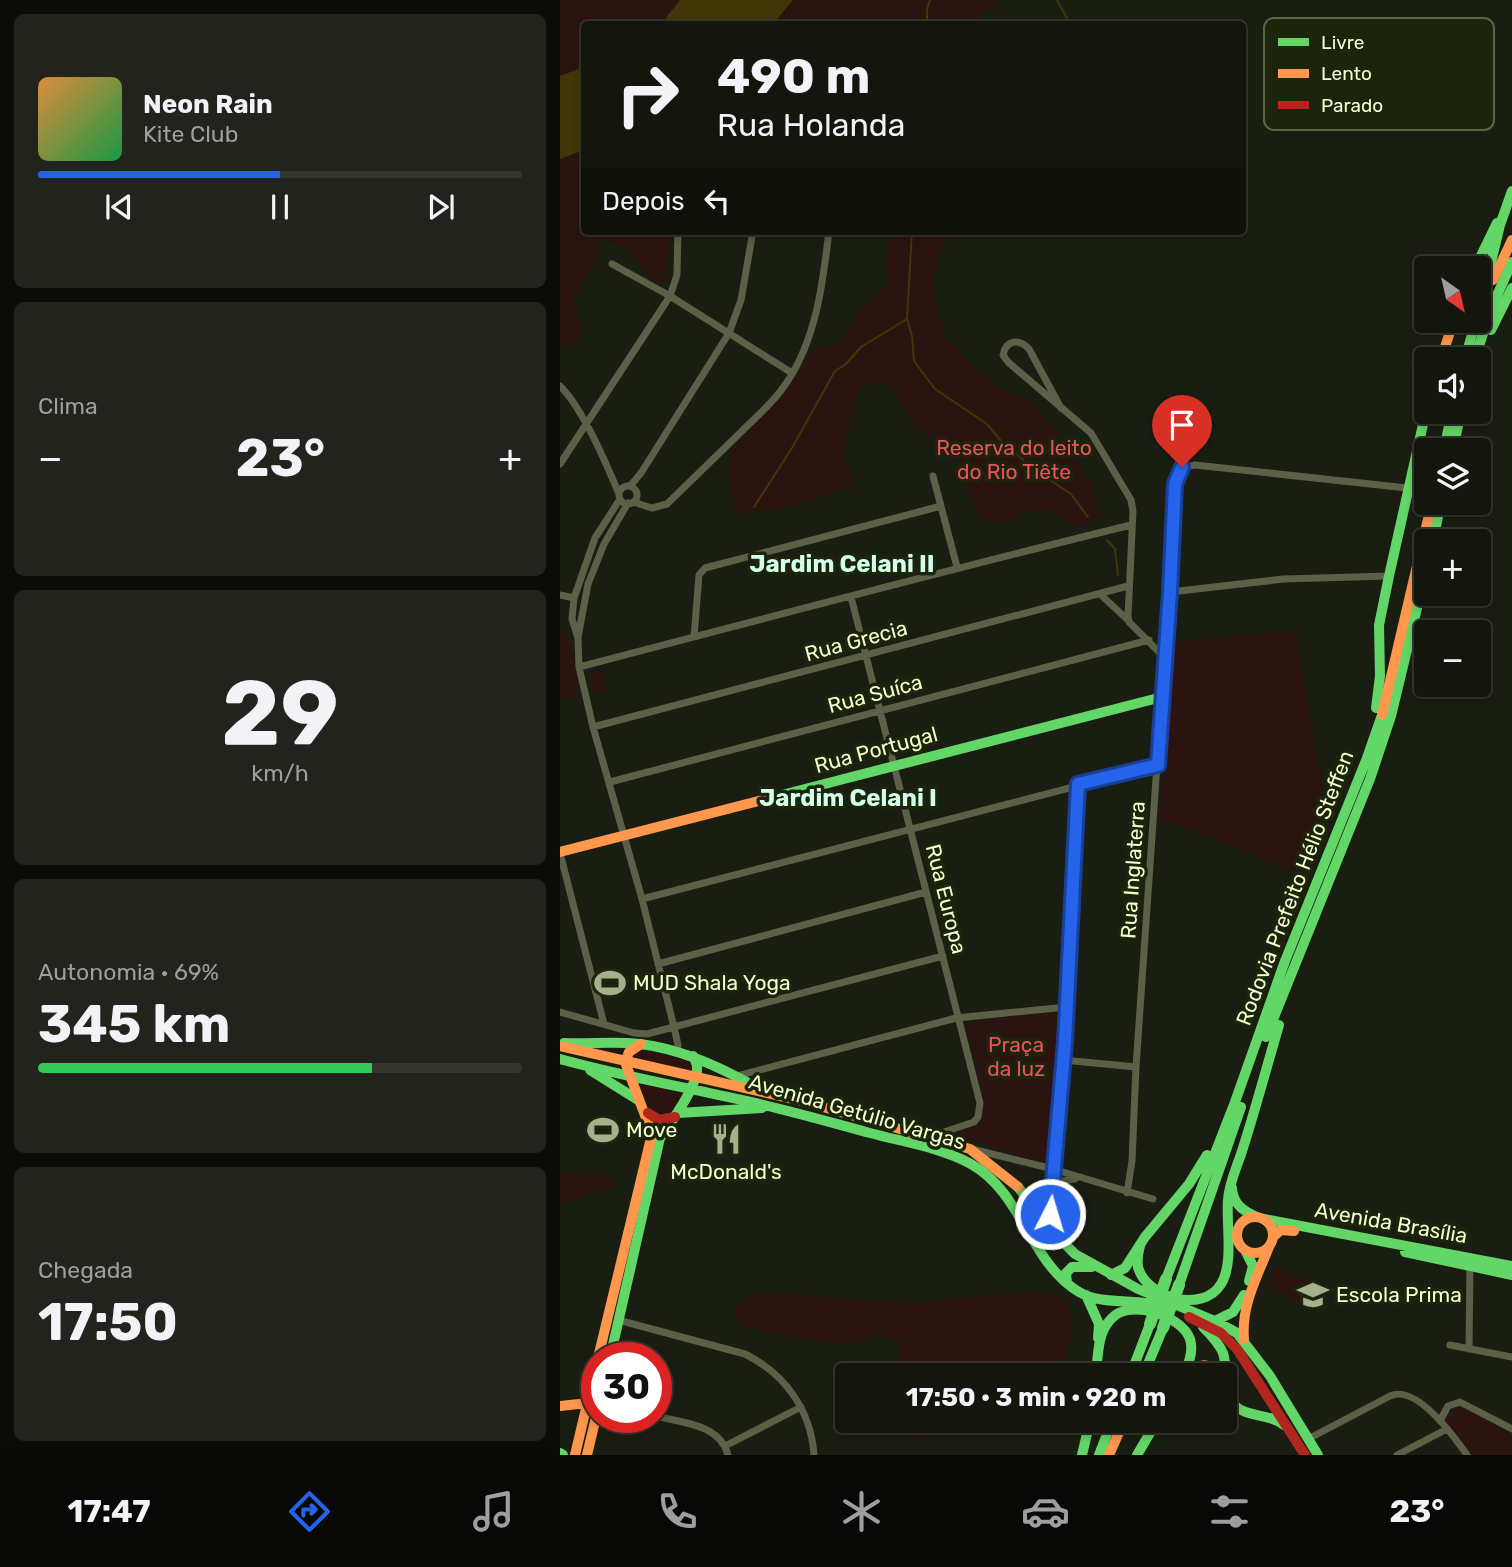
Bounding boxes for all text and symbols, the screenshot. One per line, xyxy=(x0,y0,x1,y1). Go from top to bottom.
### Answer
legend xyxy=(1264,18,1494,130)
text: Livre xyxy=(1321,31,1365,54)
text: 490 m xyxy=(717,47,870,105)
icon: right xyxy=(602,49,693,140)
text: Lento xyxy=(1321,62,1372,85)
text: Neon Rain xyxy=(143,89,273,120)
text: Parado xyxy=(1321,94,1383,117)
text: Rua Holanda xyxy=(717,106,905,144)
text: Kite Club xyxy=(143,120,238,148)
icon: left xyxy=(698,182,736,220)
text: Depois xyxy=(602,186,684,217)
icon: previous xyxy=(100,188,138,226)
icon: pause xyxy=(261,188,299,226)
icon: next xyxy=(422,188,460,226)
north arrow xyxy=(1414,256,1491,332)
map controls xyxy=(1414,256,1491,697)
button: sound xyxy=(1414,347,1491,424)
text: Clima xyxy=(38,392,98,420)
pin xyxy=(1152,395,1212,467)
icon: arrive xyxy=(1163,406,1201,444)
text: 23° xyxy=(236,427,325,489)
text: − xyxy=(38,435,63,481)
text: + xyxy=(498,435,522,481)
park label: Reserva do leito do Rio Tiête xyxy=(936,435,1092,484)
button: layers xyxy=(1414,438,1491,515)
button: + xyxy=(1414,529,1491,606)
district label: Jardim Celani II xyxy=(749,550,935,578)
street label: Rua Grecia xyxy=(802,615,910,666)
button: − xyxy=(1414,620,1491,697)
text: 29 xyxy=(221,659,339,767)
street label: Rua Suíca xyxy=(825,669,925,718)
street label: Rua Portugal xyxy=(811,721,940,778)
street label: Rodovia Prefeito Hélio Steffen xyxy=(1231,747,1359,1029)
text: km/h xyxy=(251,759,309,787)
district label: Jardim Celani I xyxy=(759,784,937,812)
street label: Rua Inglaterra xyxy=(1115,800,1150,940)
street label: Rua Europa xyxy=(921,841,972,956)
text: Autonomia · 69% xyxy=(38,958,219,986)
sports icon: MUD Shala Yoga xyxy=(593,966,627,1000)
place label: MUD Shala Yoga xyxy=(633,970,791,995)
text: 345 km xyxy=(38,993,231,1055)
park label: Praça da luz xyxy=(987,1032,1045,1081)
street label: Avenida Getúlio Vargas xyxy=(746,1069,968,1154)
sports icon: Move xyxy=(586,1113,620,1147)
place label: Move xyxy=(626,1117,677,1142)
restaurant icon: McDonald's xyxy=(709,1122,743,1156)
place label: McDonald's xyxy=(670,1159,782,1184)
position arrow xyxy=(1013,1177,1087,1251)
street label: Avenida Brasília xyxy=(1313,1197,1469,1248)
text: Chegada xyxy=(38,1256,133,1284)
school or university icon: Escola Prima xyxy=(1296,1278,1330,1312)
place label: Escola Prima xyxy=(1336,1282,1462,1307)
text: 17:50 xyxy=(38,1291,178,1353)
speed limit sign: 30 xyxy=(581,1342,672,1433)
text: 17:50 · 3 min · 920 m xyxy=(906,1382,1166,1413)
icon: directions xyxy=(285,1487,334,1536)
icon: music xyxy=(469,1487,518,1536)
icon: phone xyxy=(653,1487,702,1536)
icon: climate xyxy=(837,1487,886,1536)
icon: car xyxy=(1021,1487,1070,1536)
icon: filters xyxy=(1205,1487,1254,1536)
text: 17:47 xyxy=(67,1492,150,1530)
text: 23° xyxy=(1389,1492,1444,1530)

